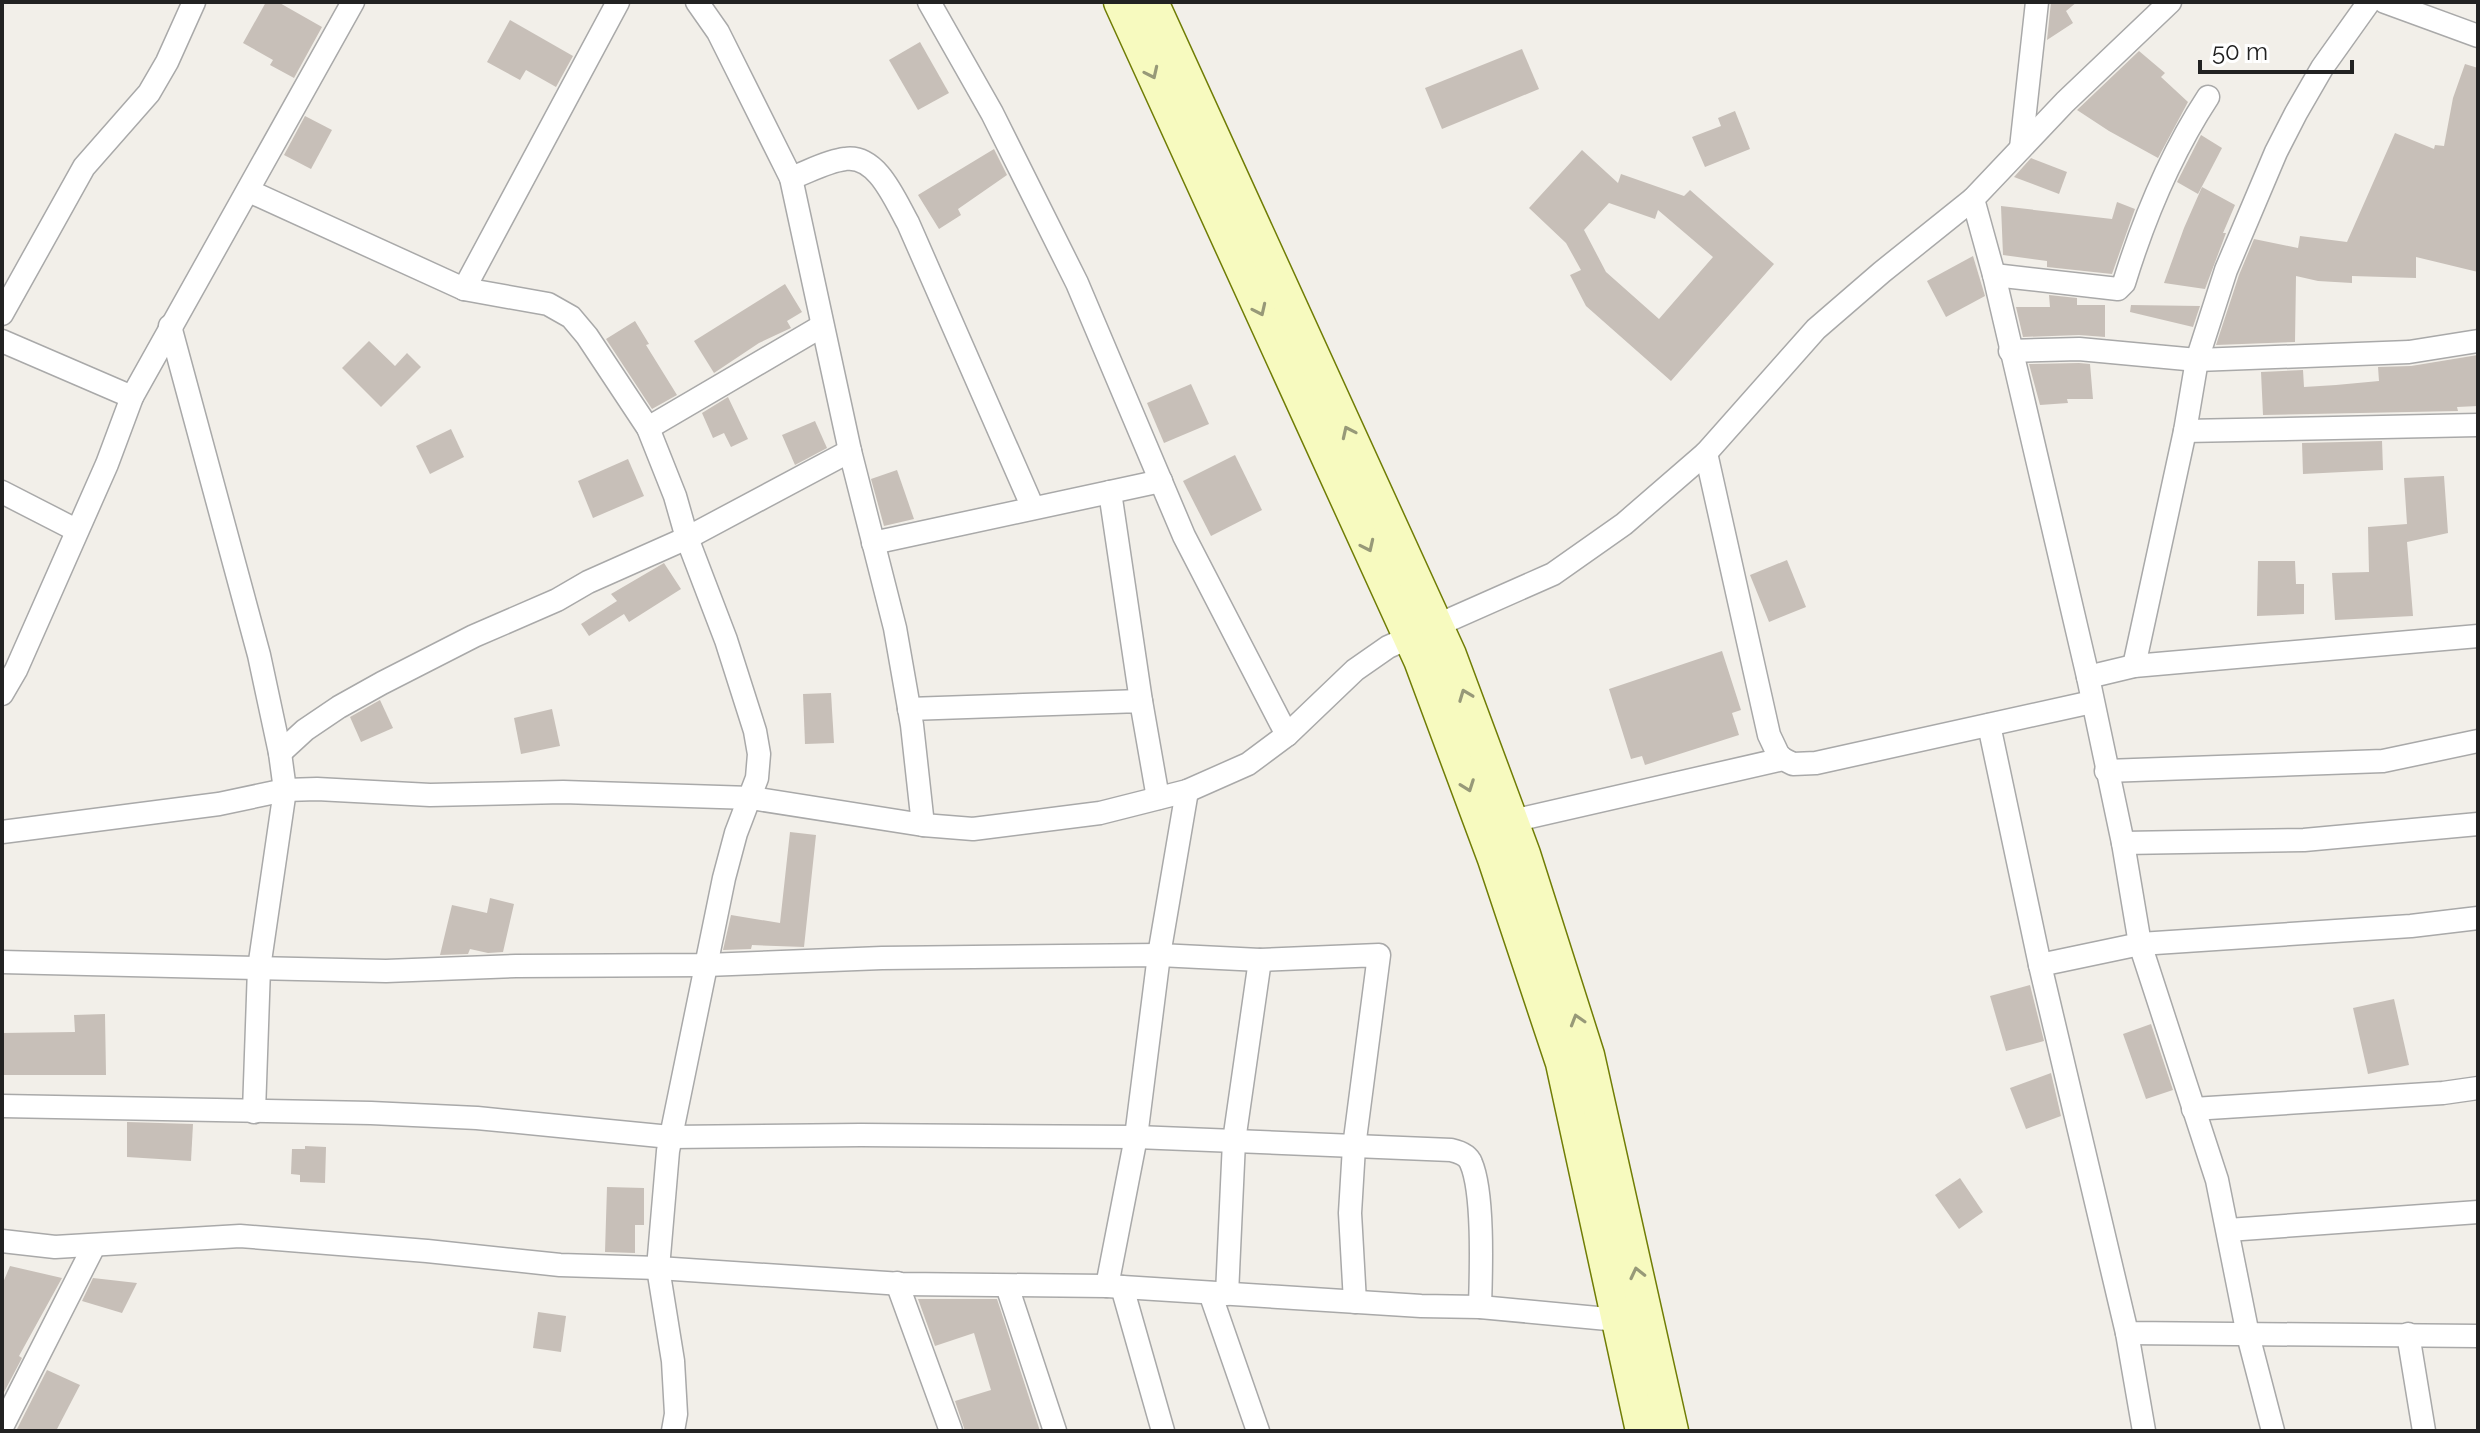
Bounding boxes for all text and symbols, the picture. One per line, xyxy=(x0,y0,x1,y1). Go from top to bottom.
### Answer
scale bar xyxy=(2200,24,2352,74)
text: 50 m xyxy=(2212,37,2268,66)
one-way arrow xyxy=(1142,65,1158,79)
one-way arrow xyxy=(1250,301,1266,316)
one-way arrow xyxy=(1342,426,1358,440)
one-way arrow xyxy=(1358,538,1374,552)
one-way arrow xyxy=(1458,689,1475,703)
one-way arrow xyxy=(1458,778,1475,792)
one-way arrow xyxy=(1570,1014,1586,1027)
one-way arrow xyxy=(1630,1266,1647,1280)

